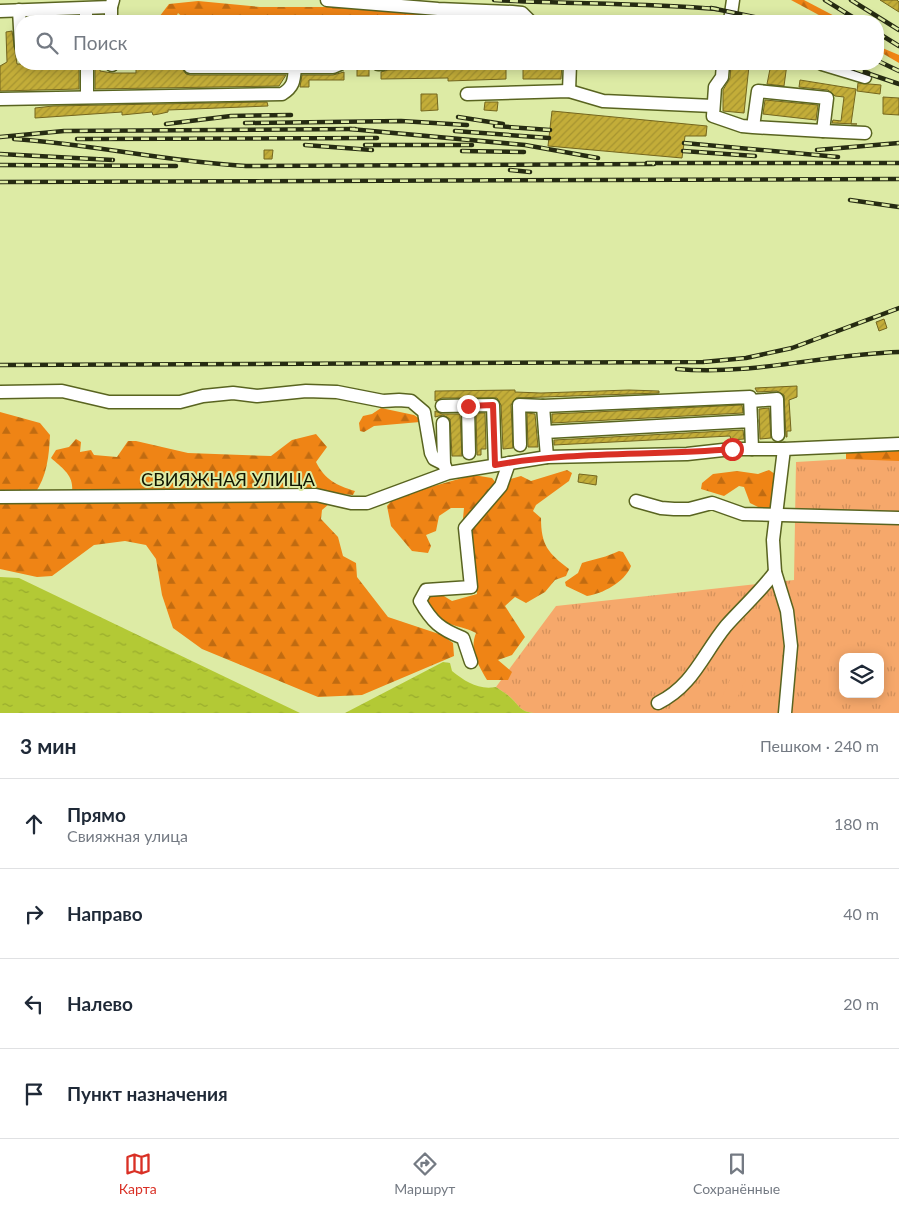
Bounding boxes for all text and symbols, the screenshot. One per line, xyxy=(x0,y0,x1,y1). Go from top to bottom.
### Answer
search box xyxy=(15,15,884,70)
icon: search xyxy=(33,29,61,57)
text: Поиск xyxy=(73,31,127,54)
route end xyxy=(457,395,480,418)
route start xyxy=(721,438,744,461)
street label: СВИЯЖНАЯ УЛИЦА xyxy=(141,468,316,490)
map controls xyxy=(839,653,884,698)
button: layers xyxy=(839,653,884,698)
text: 3 мин xyxy=(20,733,77,758)
text: Пешком · 240 m xyxy=(760,736,879,755)
text: Прямо xyxy=(67,803,126,826)
icon: ahead xyxy=(20,810,48,838)
text: 180 m xyxy=(834,814,879,833)
text: Свияжная улица xyxy=(67,826,188,845)
icon: right xyxy=(20,900,48,928)
text: Направо xyxy=(67,902,143,925)
text: 40 m xyxy=(843,904,879,923)
icon: left xyxy=(20,990,48,1018)
text: Налево xyxy=(67,992,133,1015)
text: 20 m xyxy=(843,994,879,1013)
icon: arrive xyxy=(20,1080,48,1108)
text: Пункт назначения xyxy=(67,1082,228,1105)
tab: Карта xyxy=(119,1150,157,1197)
tab: Маршрут xyxy=(394,1150,455,1197)
tab: Сохранённые xyxy=(693,1150,780,1197)

